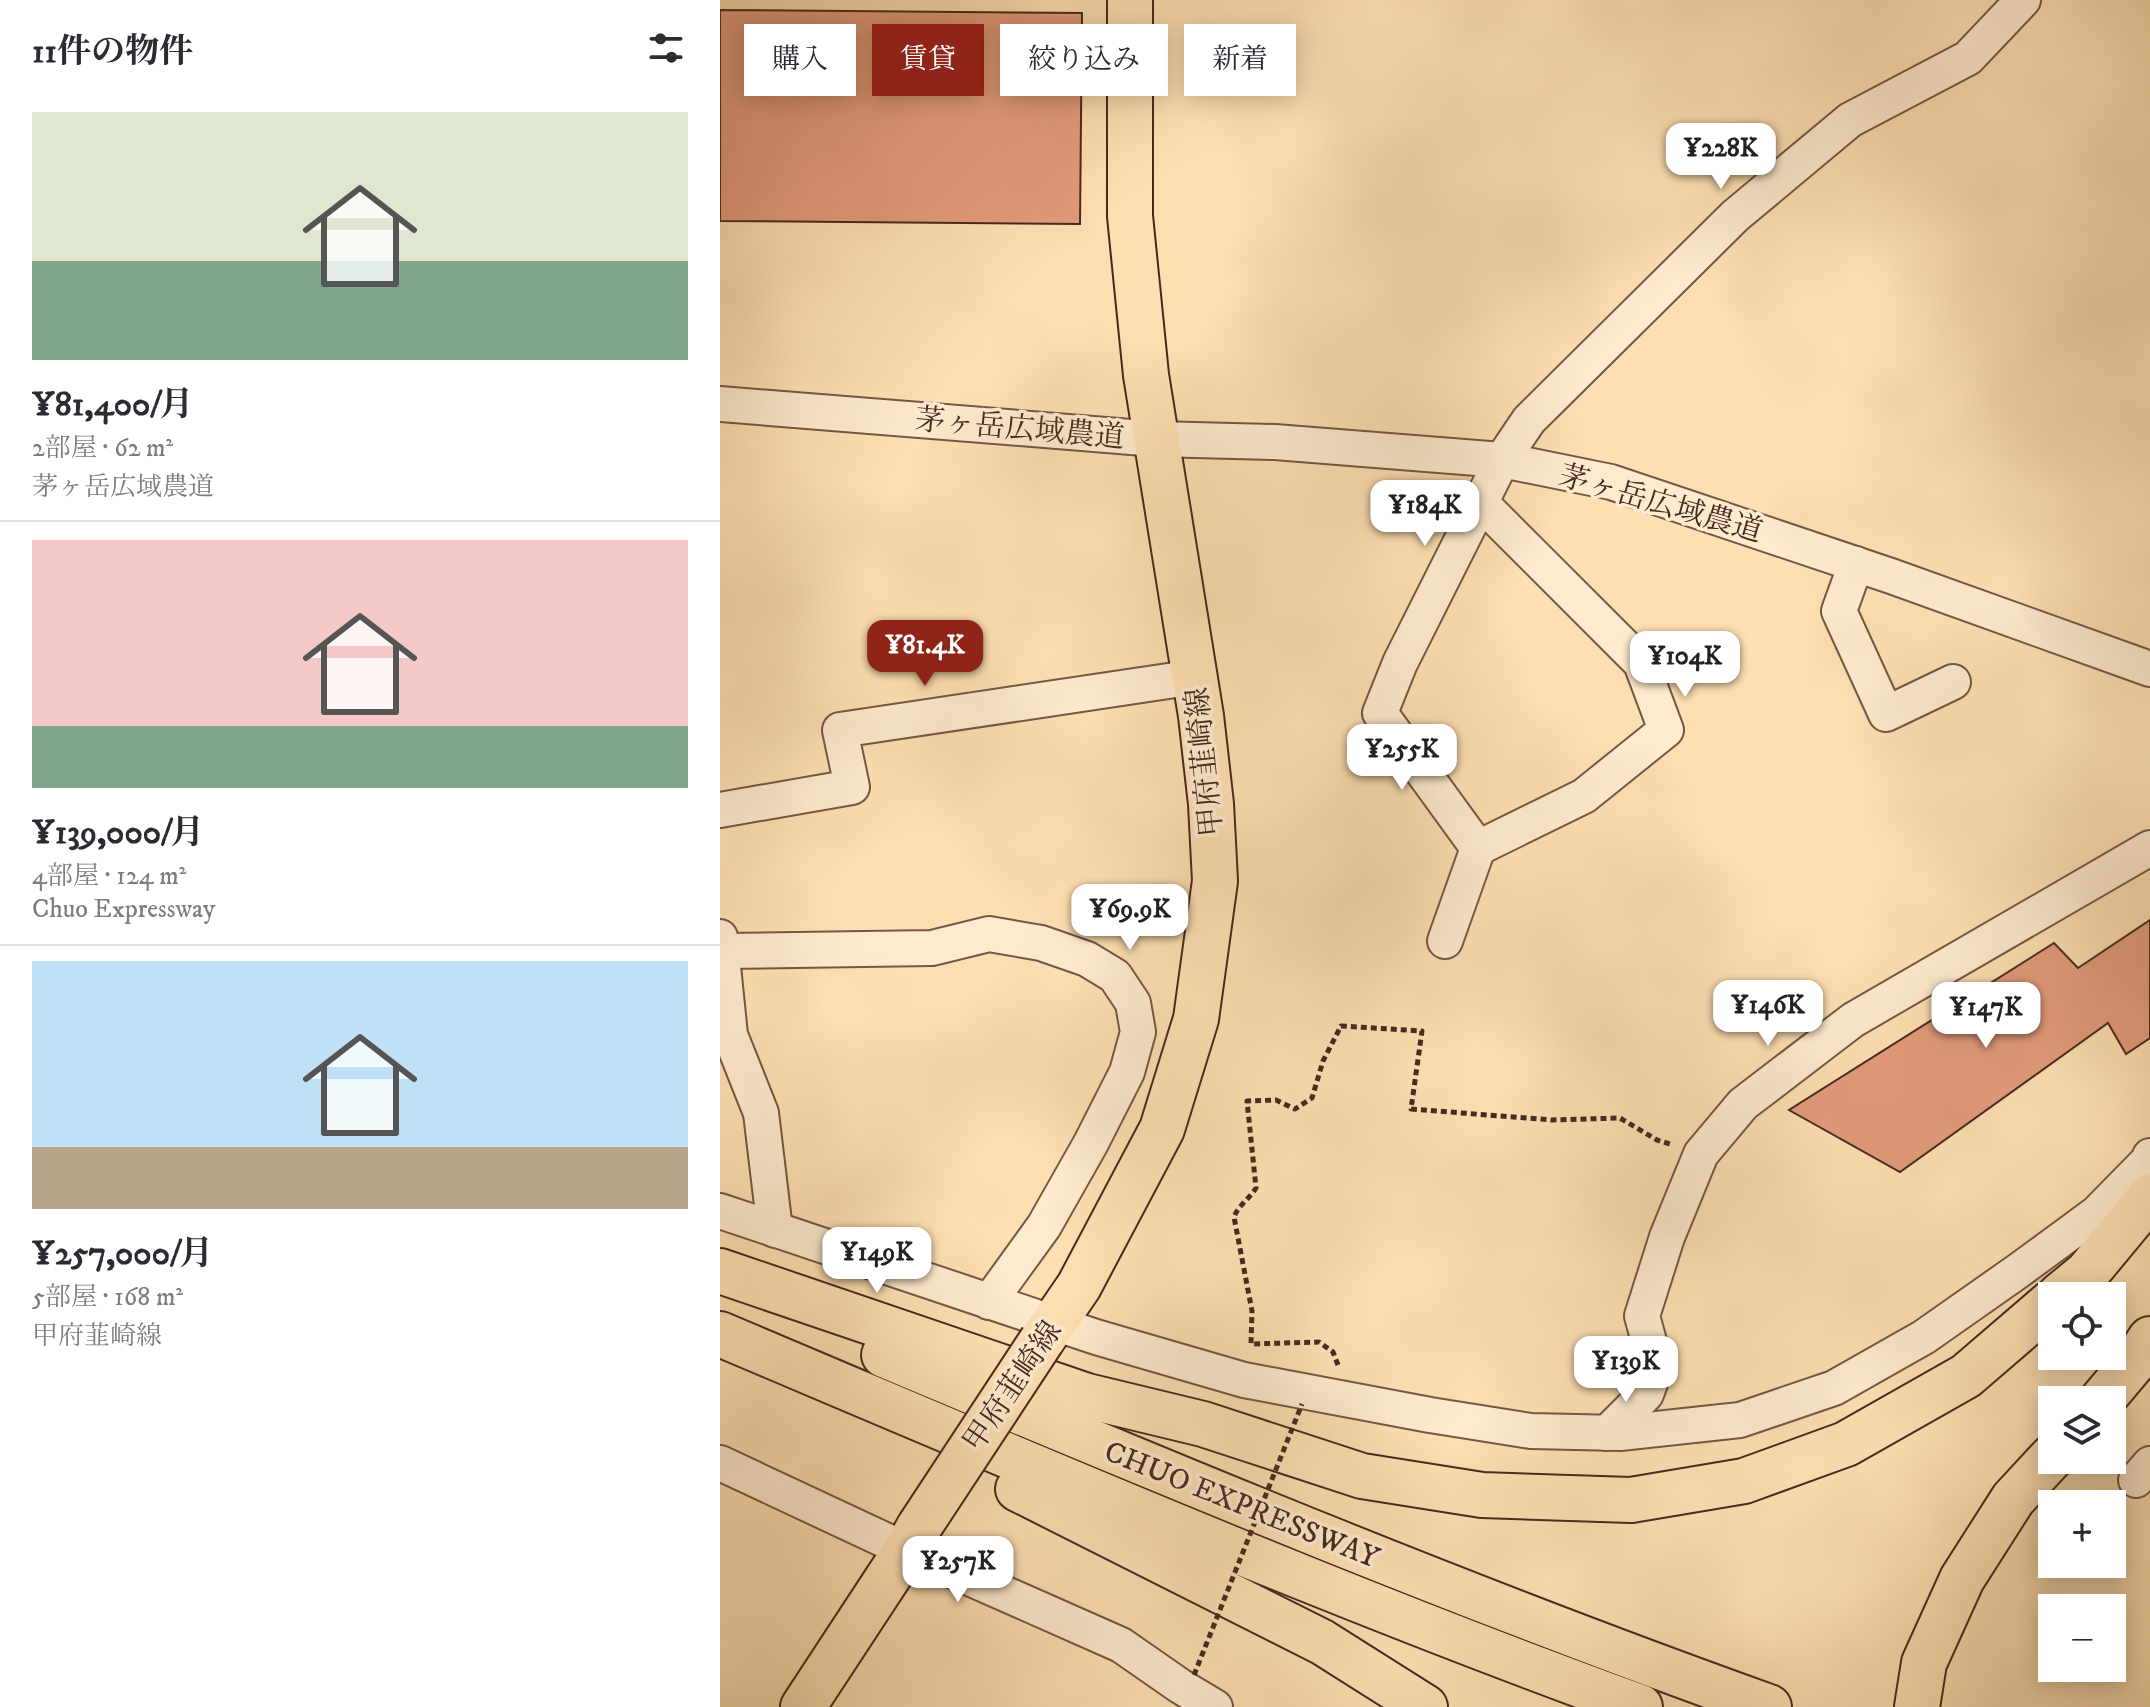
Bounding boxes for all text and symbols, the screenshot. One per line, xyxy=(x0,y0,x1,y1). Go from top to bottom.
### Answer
chip: 購入 xyxy=(744,24,856,96)
chip: 賃貸 xyxy=(872,24,984,96)
chip: 絞り込み xyxy=(1000,24,1168,96)
chip: 新着 xyxy=(1184,24,1296,96)
icon: filters xyxy=(644,26,688,70)
text: 11件の物件 xyxy=(32,31,193,73)
pin: ¥228K xyxy=(1665,123,1777,191)
text: ¥228K xyxy=(1684,132,1758,165)
icon: home xyxy=(288,164,432,308)
text: ¥81,400/月 xyxy=(32,384,194,426)
street label: 茅ヶ岳広域農道 xyxy=(914,402,1126,457)
text: 2部屋 · 62 m² xyxy=(32,432,173,465)
street label: 茅ヶ岳広域農道 xyxy=(1555,458,1767,551)
text: 茅ヶ岳広域農道 xyxy=(32,471,214,504)
pin: ¥184K xyxy=(1369,480,1481,548)
text: ¥184K xyxy=(1388,489,1462,522)
icon: home xyxy=(288,592,432,736)
pin: ¥81.4K xyxy=(860,620,990,688)
text: ¥81.4K xyxy=(885,629,965,662)
pin: ¥104K xyxy=(1629,631,1741,699)
text: ¥104K xyxy=(1648,640,1722,673)
street label: 甲府韮崎線 xyxy=(1179,685,1232,838)
pin: ¥255K xyxy=(1346,724,1458,792)
text: ¥255K xyxy=(1365,733,1439,766)
text: ¥139,000/月 xyxy=(32,812,204,854)
text: 4部屋 · 124 m² xyxy=(32,860,186,893)
pin: ¥69.9K xyxy=(1065,884,1195,952)
text: Chuo Expressway xyxy=(32,893,215,926)
text: ¥69.9K xyxy=(1089,893,1171,926)
pin: ¥146K xyxy=(1712,980,1824,1048)
pin: ¥147K xyxy=(1930,982,2042,1050)
text: ¥146K xyxy=(1731,989,1805,1022)
text: ¥147K xyxy=(1949,991,2023,1024)
icon: home xyxy=(288,1013,432,1157)
pin: ¥149K xyxy=(821,1227,933,1295)
text: ¥257,000/月 xyxy=(32,1233,213,1275)
text: ¥149K xyxy=(840,1236,914,1269)
text: 5部屋 · 168 m² xyxy=(32,1281,183,1314)
map controls xyxy=(2038,1282,2126,1682)
button: locate xyxy=(2038,1282,2126,1370)
street label: 甲府韮崎線 xyxy=(956,1314,1071,1459)
text: 甲府韮崎線 xyxy=(32,1320,162,1353)
pin: ¥139K xyxy=(1570,1336,1682,1404)
text: ¥139K xyxy=(1592,1345,1660,1378)
button: layers xyxy=(2038,1386,2126,1474)
street label: CHUO EXPRESSWAY xyxy=(1099,1433,1385,1578)
button: + xyxy=(2038,1490,2126,1578)
pin: ¥257K xyxy=(902,1536,1014,1604)
text: ¥257K xyxy=(921,1545,995,1578)
button: − xyxy=(2038,1594,2126,1682)

